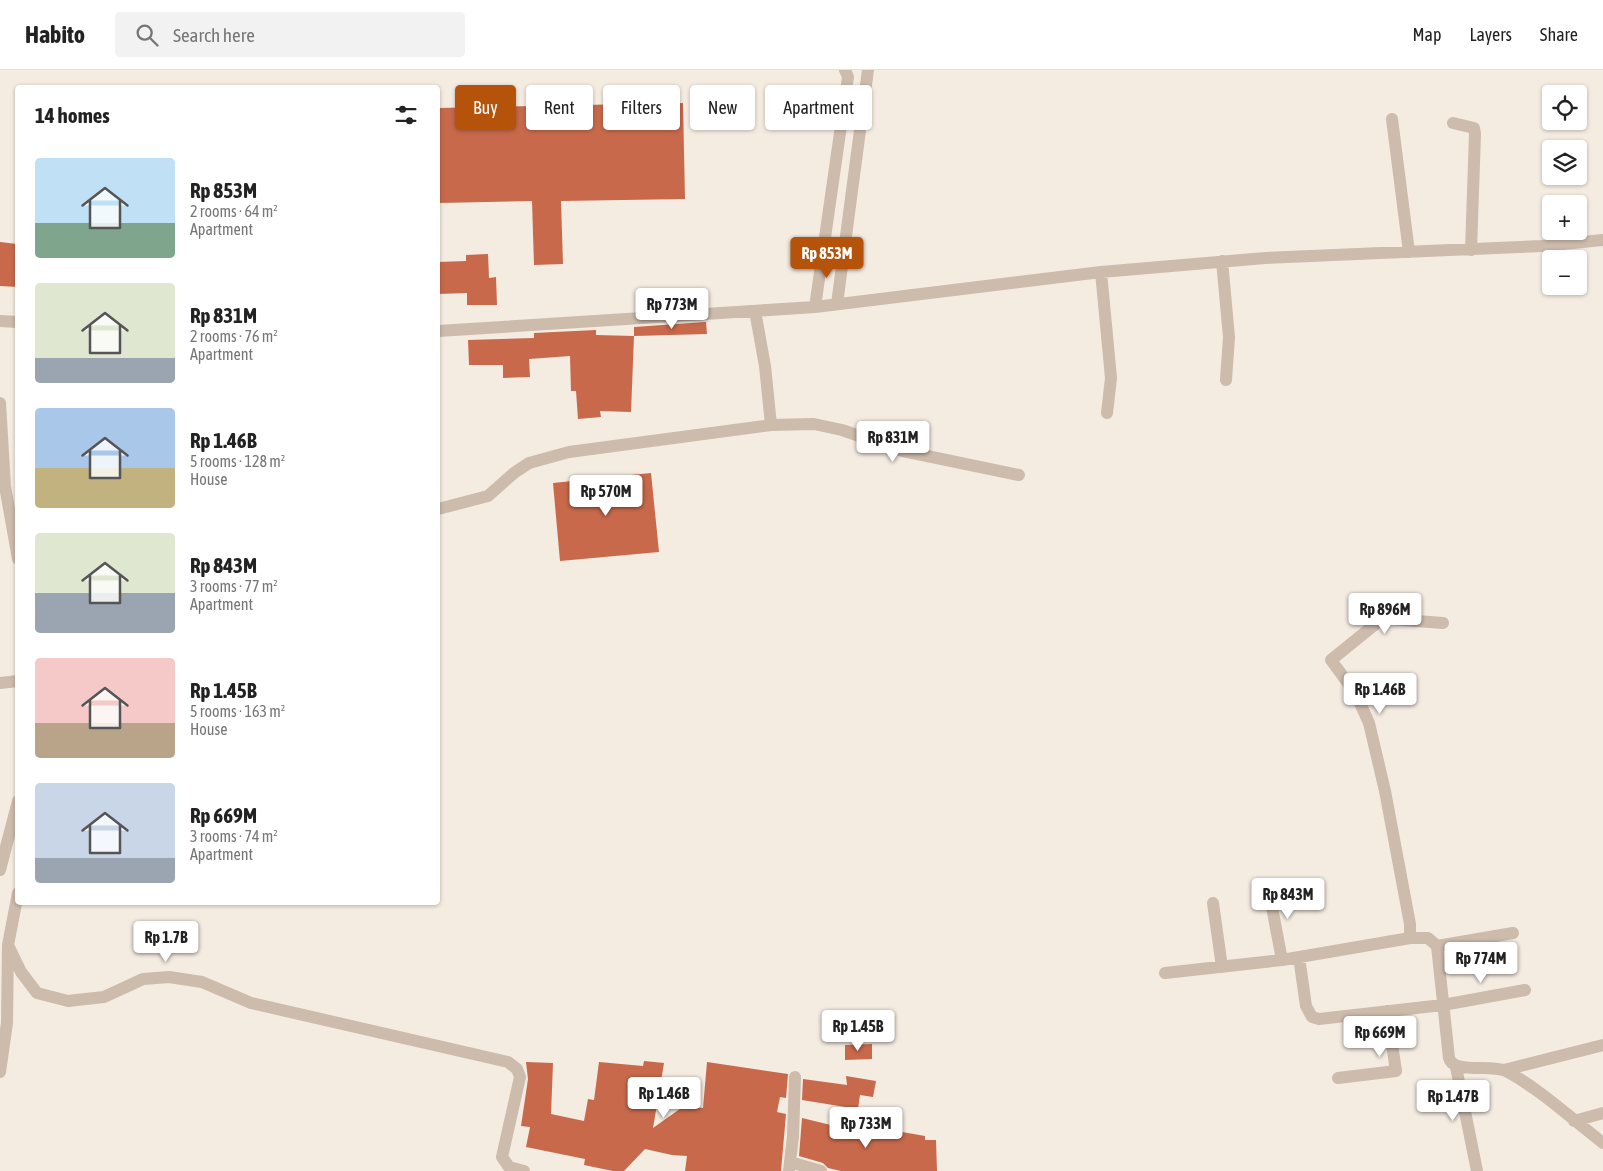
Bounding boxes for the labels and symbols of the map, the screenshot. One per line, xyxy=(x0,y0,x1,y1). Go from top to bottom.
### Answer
pin: Rp 853M xyxy=(781,236,873,279)
pin: Rp 773M xyxy=(626,288,718,330)
pin: Rp 831M xyxy=(847,420,939,463)
pin: Rp 570M xyxy=(560,474,652,517)
pin: Rp 896M xyxy=(1339,592,1431,635)
pin: Rp 1.46B xyxy=(1328,672,1432,715)
pin: Rp 843M xyxy=(1242,878,1334,920)
pin: Rp 1.7B xyxy=(120,920,212,963)
pin: Rp 774M xyxy=(1435,942,1527,984)
pin: Rp 1.45B xyxy=(806,1010,910,1052)
pin: Rp 669M xyxy=(1334,1016,1426,1058)
pin: Rp 1.46B xyxy=(612,1076,716,1119)
pin: Rp 1.47B xyxy=(1401,1080,1505,1122)
pin: Rp 733M xyxy=(820,1106,912,1149)

